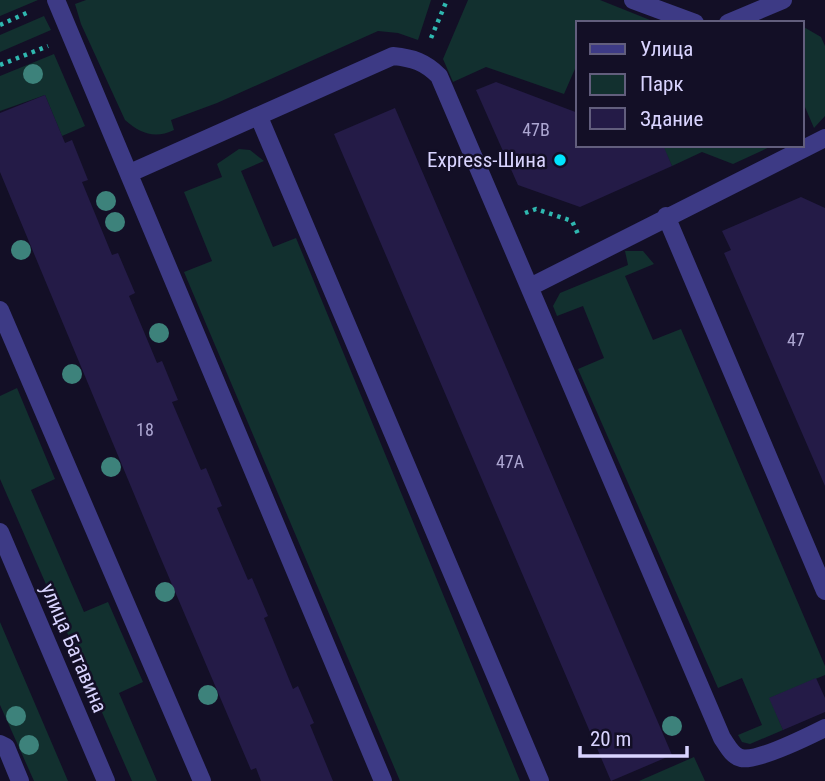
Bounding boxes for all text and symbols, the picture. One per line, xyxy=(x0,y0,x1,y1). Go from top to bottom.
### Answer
legend xyxy=(576,21,804,147)
text: Улица xyxy=(640,37,693,61)
text: Парк xyxy=(640,72,684,96)
text: Здание xyxy=(640,107,704,131)
house number: 47В xyxy=(522,119,550,140)
place label: Express-Шина xyxy=(427,148,546,172)
marker: Express-Шина xyxy=(552,152,568,168)
house number: 47 xyxy=(787,329,805,350)
house number: 18 xyxy=(136,419,154,440)
house number: 47А xyxy=(496,451,525,472)
street label: улица Батавина xyxy=(36,580,112,716)
scale bar xyxy=(580,714,687,758)
text: 20 m xyxy=(590,727,631,751)

